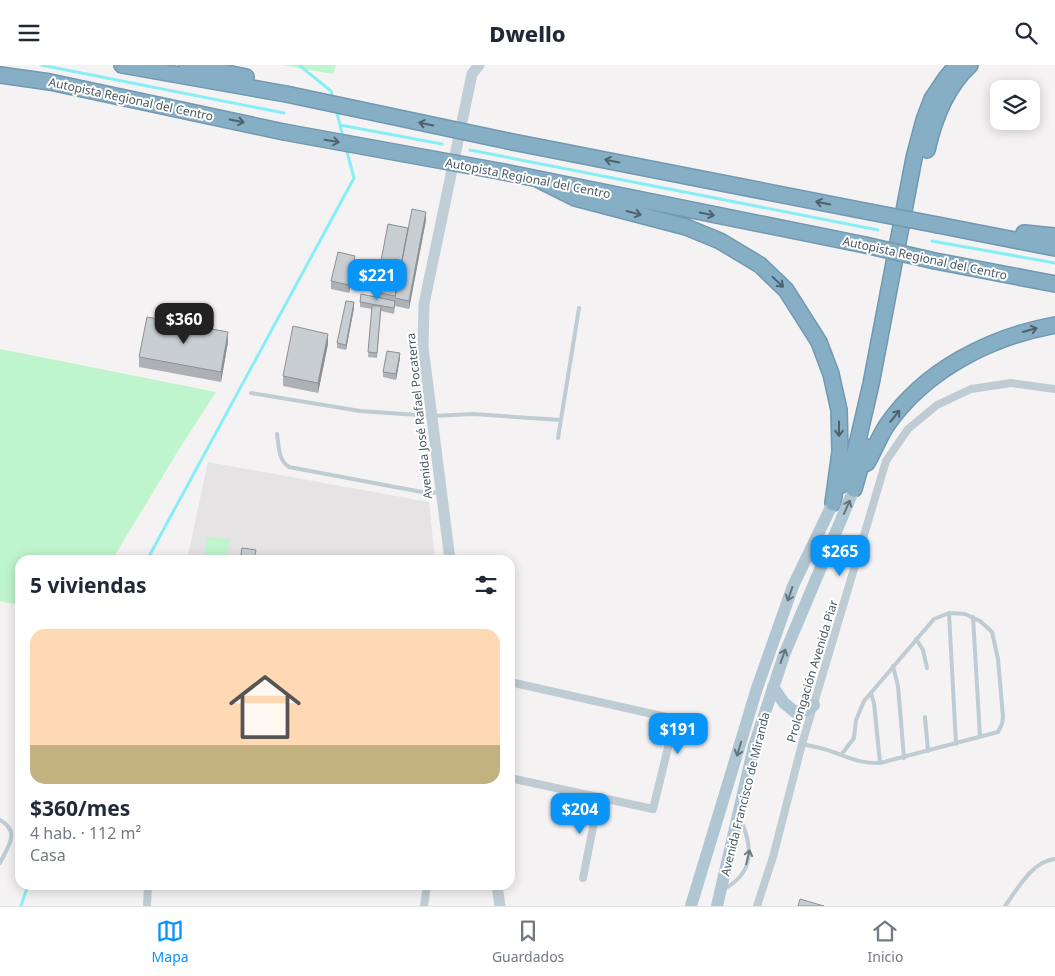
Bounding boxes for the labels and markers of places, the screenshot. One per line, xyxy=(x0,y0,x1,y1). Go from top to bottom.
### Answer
pin: $221 xyxy=(347,259,407,301)
pin: $360 xyxy=(154,303,214,345)
pin: $265 xyxy=(810,535,870,577)
pin: $191 xyxy=(648,713,708,755)
pin: $204 xyxy=(550,793,610,835)

